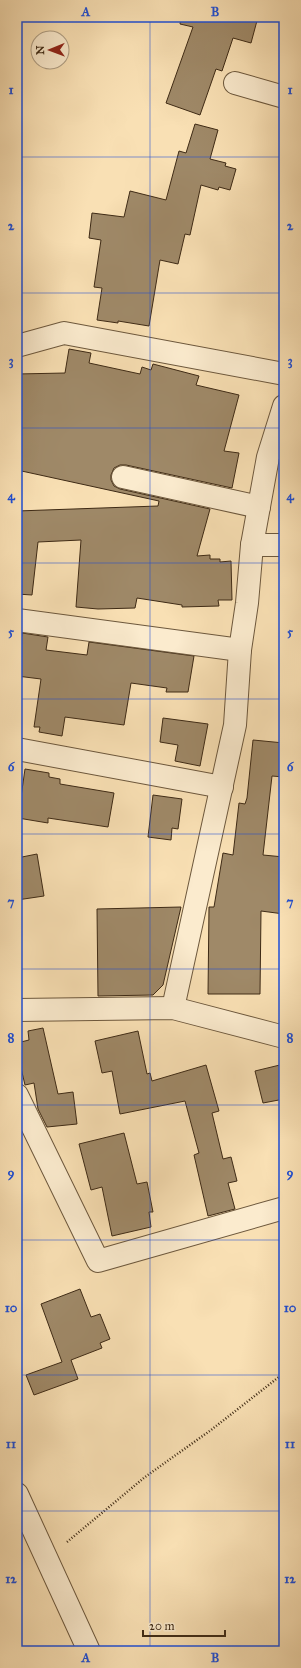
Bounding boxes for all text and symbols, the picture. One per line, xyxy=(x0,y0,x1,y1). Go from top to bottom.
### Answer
text: A xyxy=(81,4,91,20)
text: B xyxy=(211,4,220,20)
north arrow xyxy=(30,30,70,70)
text: N xyxy=(34,45,47,55)
text: 1 xyxy=(8,82,14,98)
text: 1 xyxy=(287,82,293,98)
text: 2 xyxy=(8,218,15,234)
text: 2 xyxy=(287,218,294,234)
text: 3 xyxy=(8,353,14,369)
text: 3 xyxy=(287,353,293,369)
text: 4 xyxy=(7,488,15,504)
text: 4 xyxy=(286,488,294,504)
text: 5 xyxy=(8,624,15,640)
text: 5 xyxy=(287,624,294,640)
text: 6 xyxy=(8,759,16,775)
text: 6 xyxy=(287,759,295,775)
text: 7 xyxy=(8,894,15,910)
text: 7 xyxy=(287,894,294,910)
text: 8 xyxy=(8,1030,15,1046)
text: 8 xyxy=(287,1030,294,1046)
text: 9 xyxy=(8,1165,15,1181)
text: 9 xyxy=(287,1165,294,1181)
text: 10 xyxy=(5,1300,18,1316)
text: 10 xyxy=(284,1300,297,1316)
text: 11 xyxy=(6,1436,16,1452)
text: 11 xyxy=(285,1436,295,1452)
text: 12 xyxy=(5,1571,17,1587)
text: 12 xyxy=(284,1571,296,1587)
scale bar xyxy=(143,1612,225,1638)
text: 20 m xyxy=(149,1619,175,1633)
text: A xyxy=(81,1650,91,1666)
text: B xyxy=(211,1650,220,1666)

